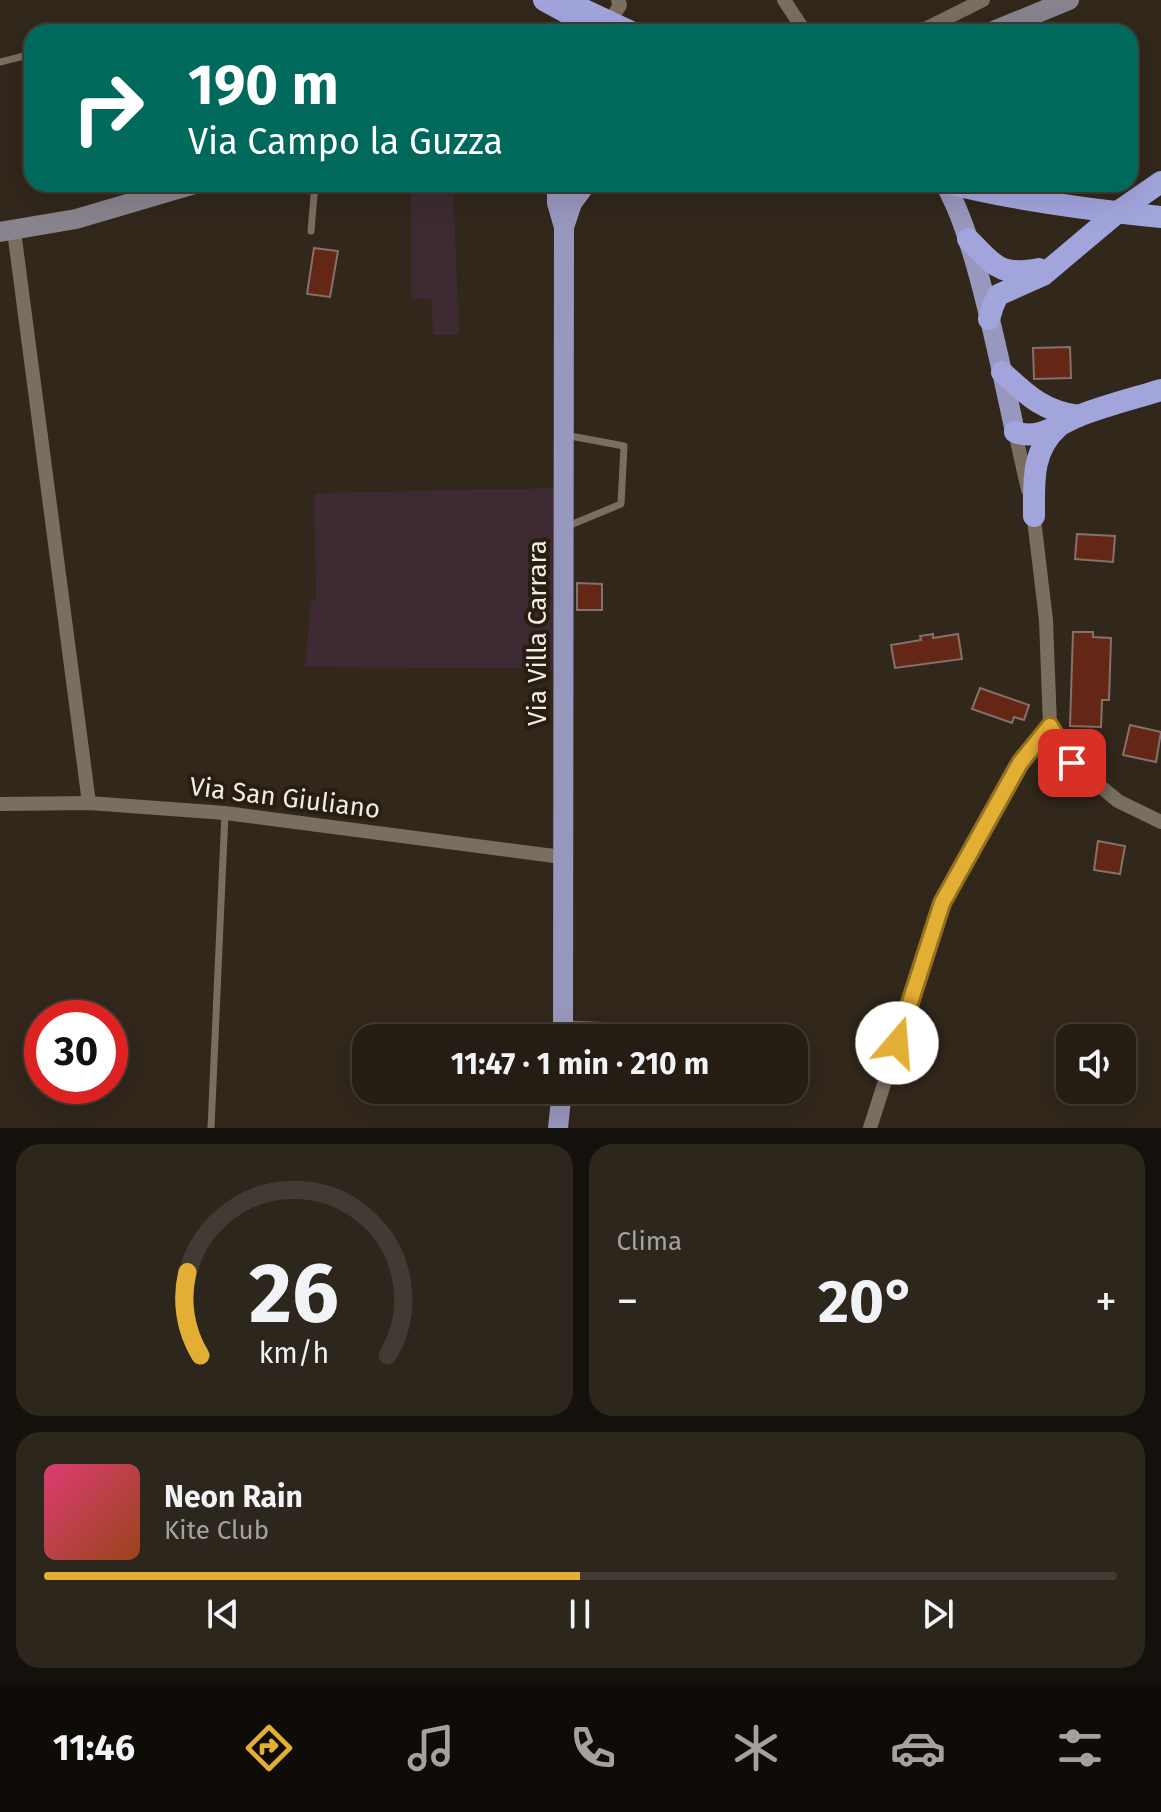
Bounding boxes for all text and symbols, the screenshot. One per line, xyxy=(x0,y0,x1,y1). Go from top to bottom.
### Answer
text: 190 m xyxy=(188,52,339,119)
icon: right xyxy=(56,56,160,160)
text: Via Campo la Guzza xyxy=(188,120,503,164)
street label: Via Villa Carrara xyxy=(522,540,553,726)
pin xyxy=(1038,729,1106,797)
icon: arrive xyxy=(1050,741,1094,785)
street label: Via San Giuliano xyxy=(188,771,382,825)
speed limit sign: 30 xyxy=(24,1000,128,1104)
position arrow xyxy=(855,1001,939,1085)
map controls xyxy=(1056,1024,1136,1104)
button: sound xyxy=(1056,1024,1136,1104)
text: 11:47 · 1 min · 210 m xyxy=(451,1046,709,1082)
text: Clima xyxy=(617,1226,682,1257)
text: 26 xyxy=(249,1244,339,1344)
text: 20° xyxy=(818,1266,915,1338)
text: − xyxy=(617,1275,639,1328)
text: + xyxy=(1095,1275,1117,1328)
text: km/h xyxy=(259,1336,330,1371)
text: Neon Rain xyxy=(164,1479,303,1515)
text: Kite Club xyxy=(164,1515,269,1546)
icon: previous xyxy=(201,1592,245,1636)
icon: pause xyxy=(558,1592,602,1636)
icon: next xyxy=(916,1592,960,1636)
icon: directions xyxy=(241,1720,297,1776)
icon: music xyxy=(403,1720,459,1776)
icon: phone xyxy=(565,1720,621,1776)
icon: climate xyxy=(728,1720,784,1776)
icon: car xyxy=(890,1720,946,1776)
icon: filters xyxy=(1052,1720,1108,1776)
text: 11:46 xyxy=(53,1726,135,1770)

